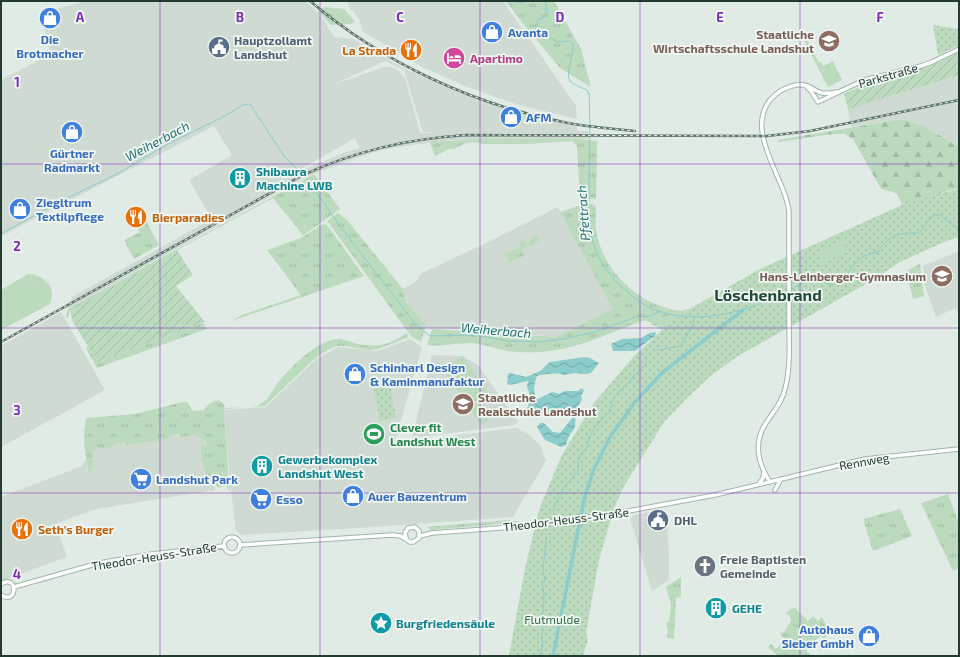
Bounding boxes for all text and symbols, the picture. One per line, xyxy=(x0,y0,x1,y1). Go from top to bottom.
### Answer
shop icon: Die Brotmacher xyxy=(37,5,63,31)
text: A xyxy=(76,9,85,25)
text: B xyxy=(236,9,244,25)
text: C xyxy=(396,9,404,25)
text: D xyxy=(556,9,565,25)
text: E xyxy=(716,9,724,25)
text: F xyxy=(876,9,884,25)
shop icon: Avanta xyxy=(479,19,505,45)
place label: Avanta xyxy=(508,25,548,39)
place label: Staatliche Wirtschaftsschule Landshut xyxy=(653,27,814,55)
school or university icon: Staatliche Wirtschaftsschule Landshut xyxy=(816,28,842,54)
place label: Die Brotmacher xyxy=(16,32,84,60)
place label: Hauptzollamt Landshut xyxy=(234,33,312,61)
public building icon: Hauptzollamt Landshut xyxy=(206,34,232,60)
restaurant icon: La Strada xyxy=(398,37,424,63)
place label: La Strada xyxy=(342,43,396,57)
hotel icon: Apartimo xyxy=(441,45,467,71)
place label: Apartimo xyxy=(470,51,523,65)
street label: Parkstraße xyxy=(857,60,919,90)
text: 1 xyxy=(14,74,20,90)
shop icon: AFM xyxy=(498,104,524,130)
place label: AFM xyxy=(526,110,552,124)
water label: Weiherbach xyxy=(122,117,192,165)
shop icon: Gürtner Radmarkt xyxy=(59,119,85,145)
place label: Gürtner Radmarkt xyxy=(44,146,100,174)
place label: Shibaura Machine LWB xyxy=(256,164,333,192)
building icon: Shibaura Machine LWB xyxy=(227,165,253,191)
water label: Pfettrach xyxy=(573,185,593,241)
place label: Ziegltrum Textilpflege xyxy=(36,195,104,223)
shop icon: Ziegltrum Textilpflege xyxy=(7,196,33,222)
restaurant icon: Bierparadies xyxy=(123,204,149,230)
place label: Bierparadies xyxy=(152,210,224,224)
text: 2 xyxy=(13,238,21,254)
school or university icon: Hans-Leinberger-Gymnasium xyxy=(929,263,955,289)
place label: Hans-Leinberger-Gymnasium xyxy=(760,269,926,284)
district label: Löschenbrand xyxy=(714,285,822,304)
water label: Weiherbach xyxy=(460,319,532,341)
place label: Schinharl Design & Kaminmanufaktur xyxy=(370,360,485,388)
shop icon: Schinharl Design & Kaminmanufaktur xyxy=(342,361,368,387)
place label: Staatliche Realschule Landshut xyxy=(478,390,597,418)
school or university icon: Staatliche Realschule Landshut xyxy=(450,391,476,417)
text: 3 xyxy=(13,402,21,418)
place label: Clever fit Landshut West xyxy=(390,420,475,448)
sports icon: Clever fit Landshut West xyxy=(361,421,387,447)
street label: Rennweg xyxy=(838,450,890,472)
place label: Gewerbekomplex Landshut West xyxy=(278,452,377,480)
building icon: Gewerbekomplex Landshut West xyxy=(249,453,275,479)
supermarket icon: Landshut Park xyxy=(128,466,154,492)
place label: Landshut Park xyxy=(156,472,238,486)
shop icon: Auer Bauzentrum xyxy=(340,483,366,509)
supermarket icon: Esso xyxy=(248,486,274,512)
place label: Auer Bauzentrum xyxy=(368,489,467,503)
place label: Esso xyxy=(276,492,303,506)
street label: Theodor-Heuss-Straße xyxy=(502,504,630,534)
public building icon: DHL xyxy=(645,507,671,533)
place label: DHL xyxy=(674,513,697,527)
restaurant icon: Seth’s Burger xyxy=(9,516,35,542)
place label: Seth’s Burger xyxy=(38,522,114,536)
street label: Theodor-Heuss-Straße xyxy=(90,539,218,573)
place label: Freie Baptisten Gemeinde xyxy=(720,552,806,580)
church icon: Freie Baptisten Gemeinde xyxy=(692,553,718,579)
text: 4 xyxy=(13,566,21,582)
building icon: GEHE xyxy=(703,595,729,621)
place label: GEHE xyxy=(732,601,762,615)
place icon: Burgfriedensäule xyxy=(368,610,394,636)
park label: Flutmulde xyxy=(524,612,580,626)
place label: Burgfriedensäule xyxy=(396,616,495,630)
place label: Autohaus Sieber GmbH xyxy=(782,622,854,650)
shop icon: Autohaus Sieber GmbH xyxy=(856,623,882,649)

